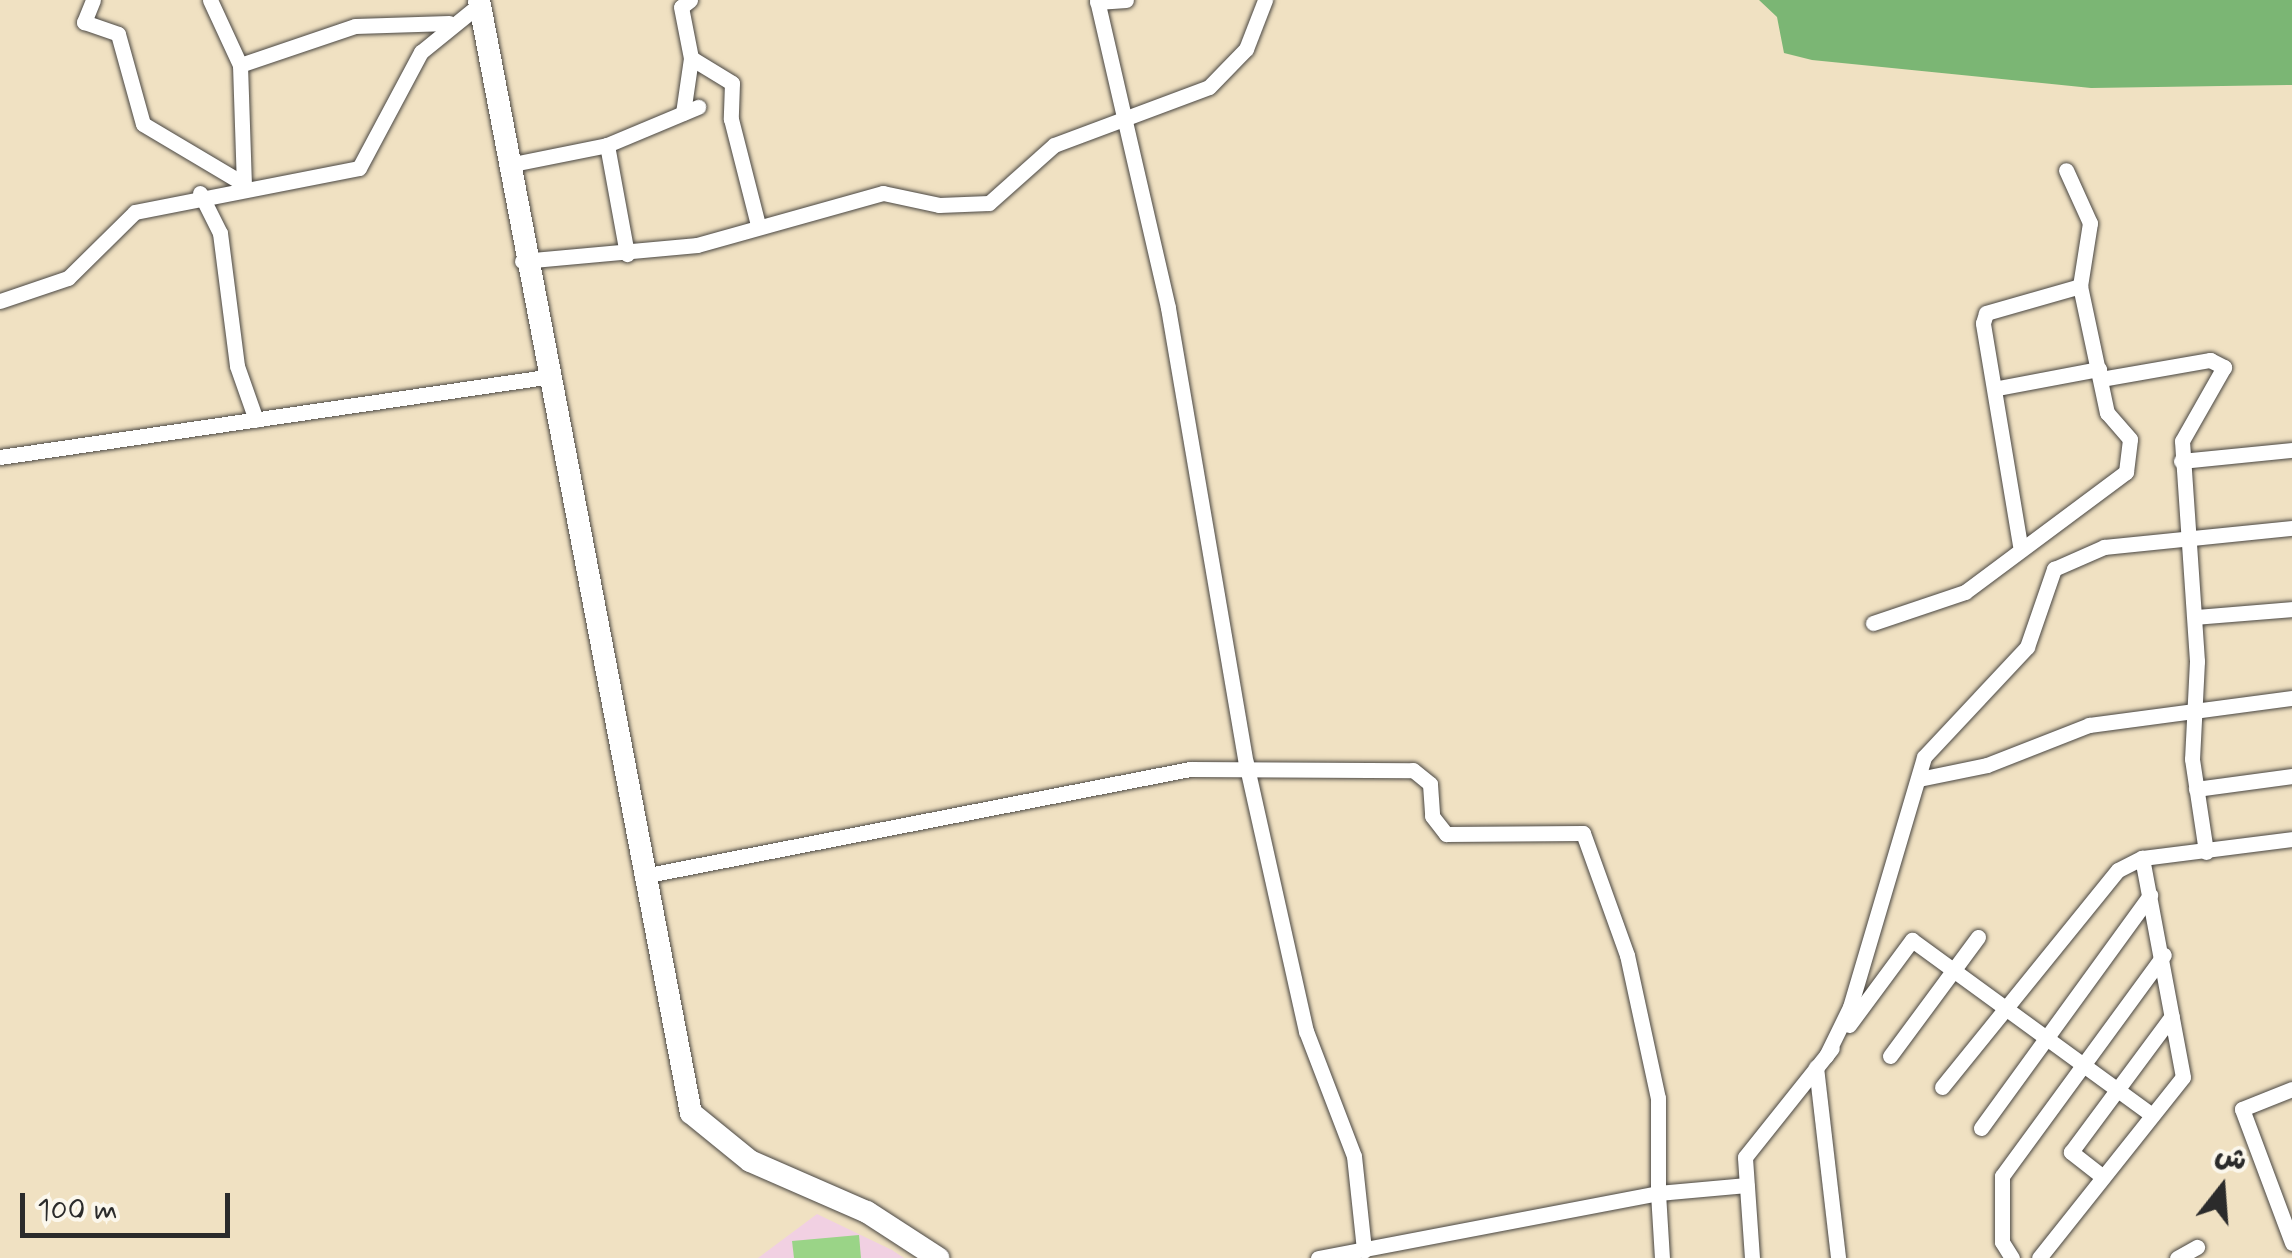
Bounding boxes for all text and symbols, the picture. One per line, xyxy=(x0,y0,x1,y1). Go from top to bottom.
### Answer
text: ش xyxy=(2211,1137,2251,1181)
north arrow xyxy=(2172,1138,2272,1238)
scale bar xyxy=(25,1173,235,1235)
text: 100 m xyxy=(37,1191,118,1230)

